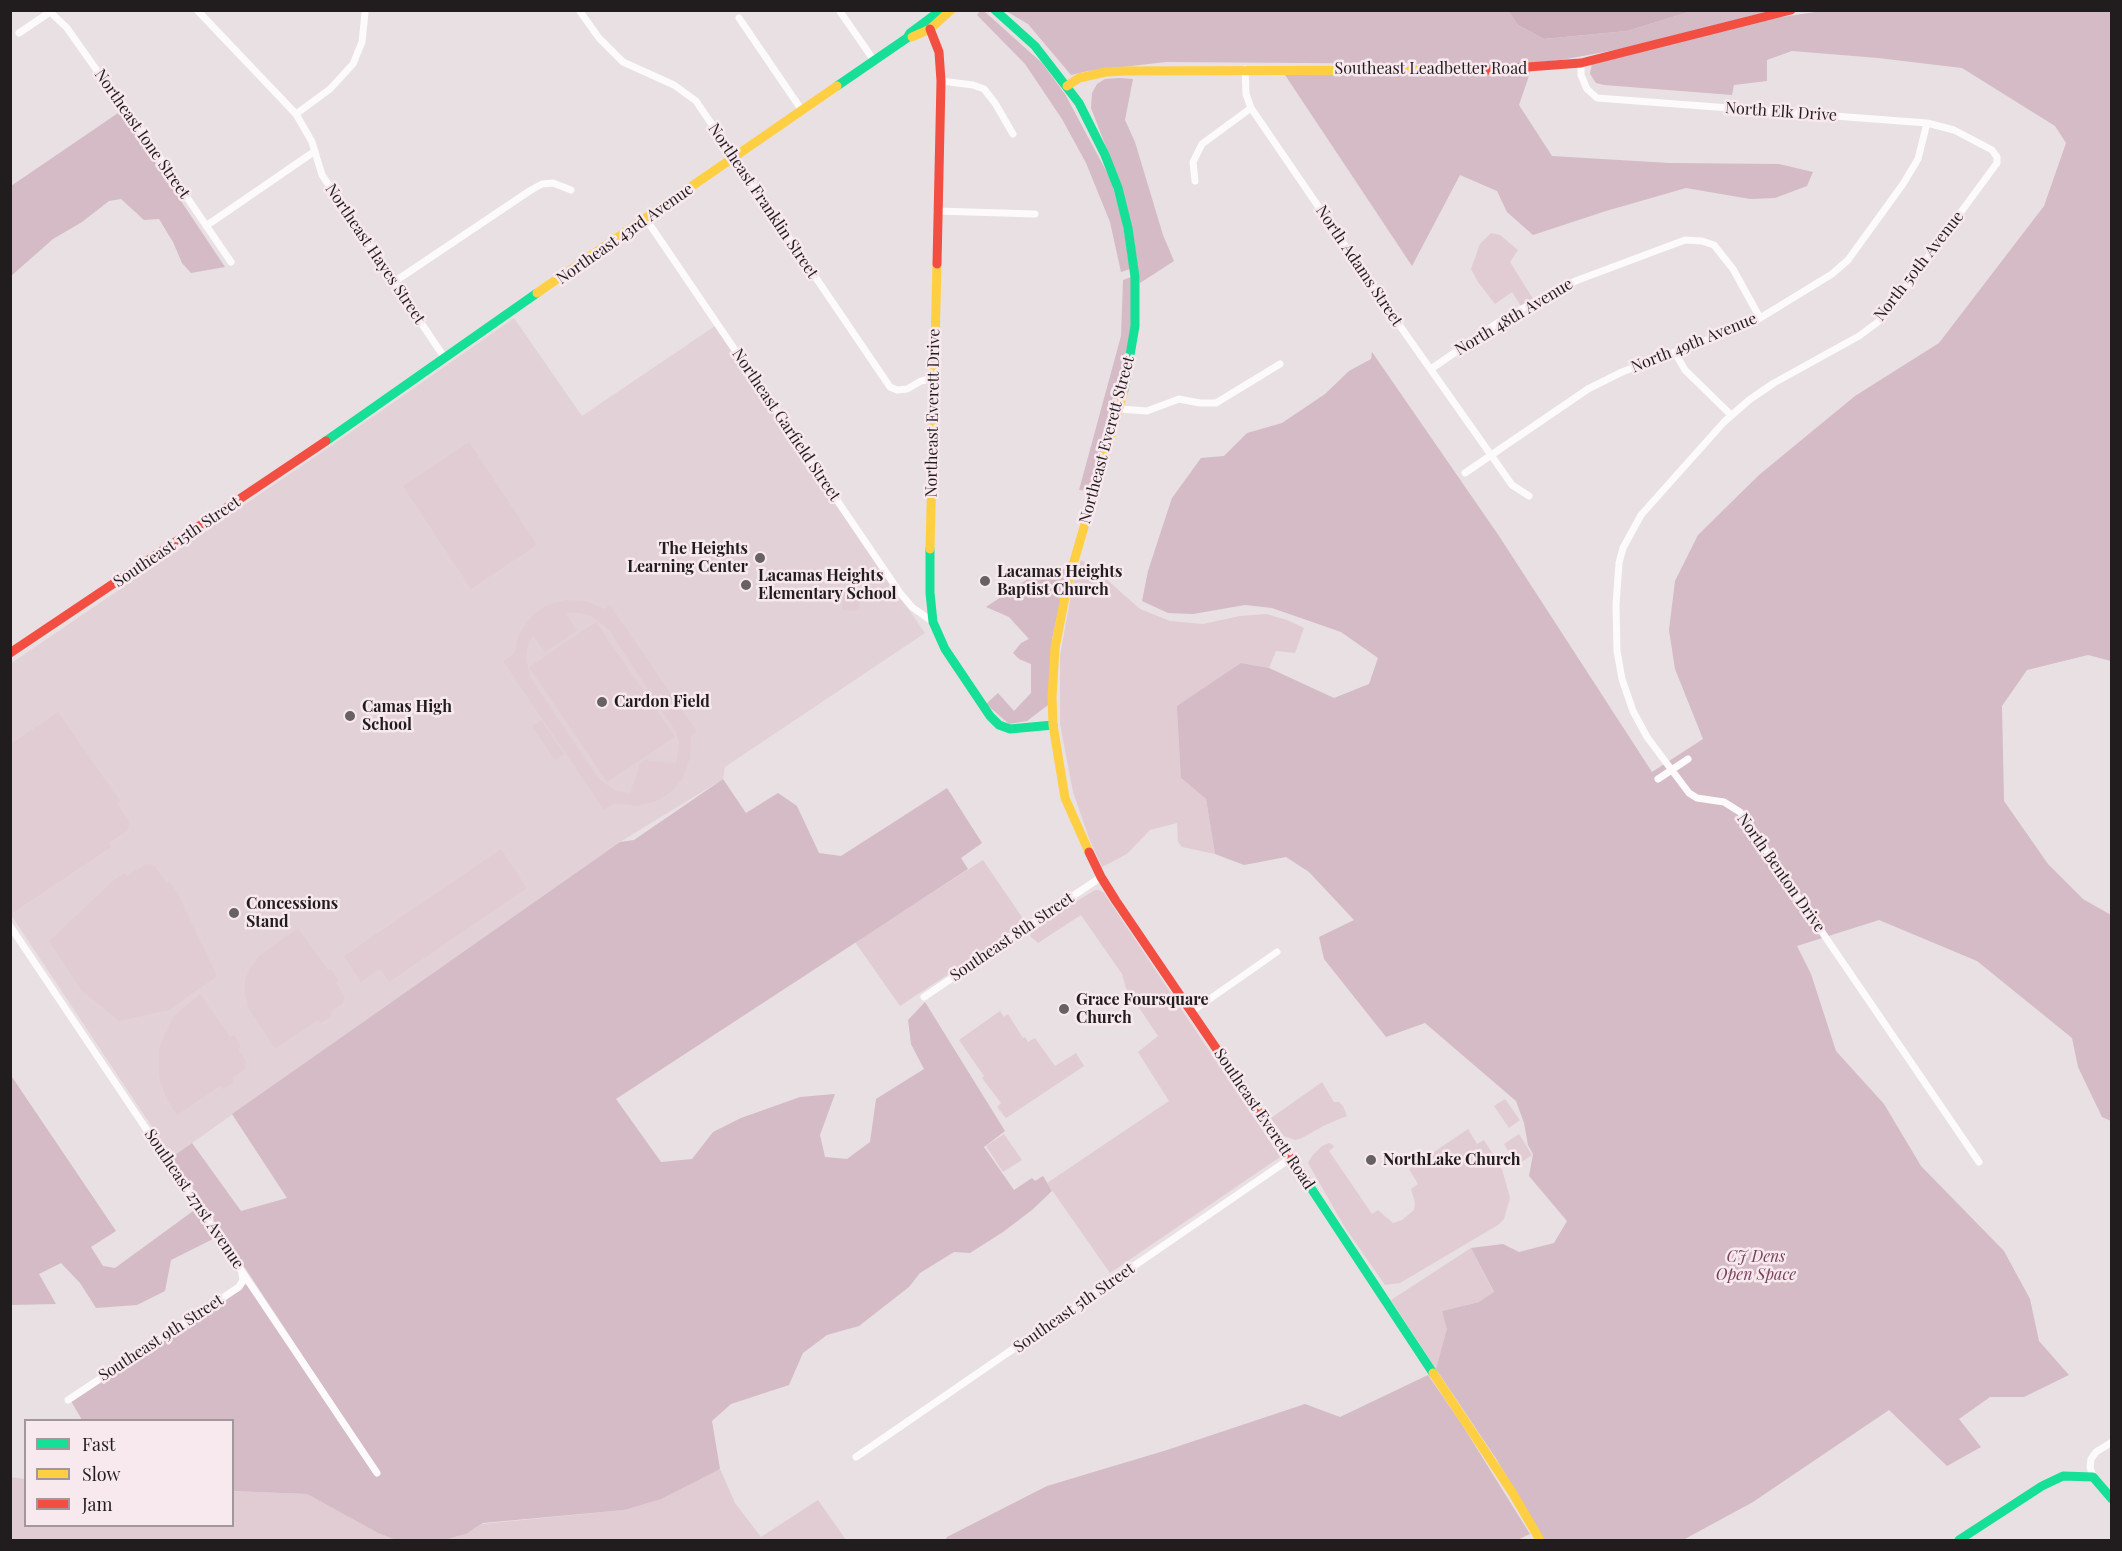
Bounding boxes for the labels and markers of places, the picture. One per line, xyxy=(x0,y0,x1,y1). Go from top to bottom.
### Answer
place label: The Heights Learning Center xyxy=(627,539,748,577)
marker: The Heights Learning Center xyxy=(753,551,767,565)
place label: Lacamas Heights Baptist Church xyxy=(997,562,1122,600)
place label: Lacamas Heights Elementary School xyxy=(758,566,897,604)
marker: Lacamas Heights Baptist Church xyxy=(978,574,992,588)
marker: Lacamas Heights Elementary School xyxy=(739,578,753,592)
place label: Cardon Field xyxy=(614,692,710,712)
marker: Cardon Field xyxy=(595,695,609,709)
place label: Camas High School xyxy=(362,697,452,735)
marker: Camas High School xyxy=(343,709,357,723)
place label: Concessions Stand xyxy=(246,894,338,932)
marker: Concessions Stand xyxy=(227,906,241,920)
place label: Grace Foursquare Church xyxy=(1076,990,1209,1028)
marker: Grace Foursquare Church xyxy=(1057,1002,1071,1016)
place label: NorthLake Church xyxy=(1383,1150,1521,1170)
marker: NorthLake Church xyxy=(1364,1153,1378,1167)

